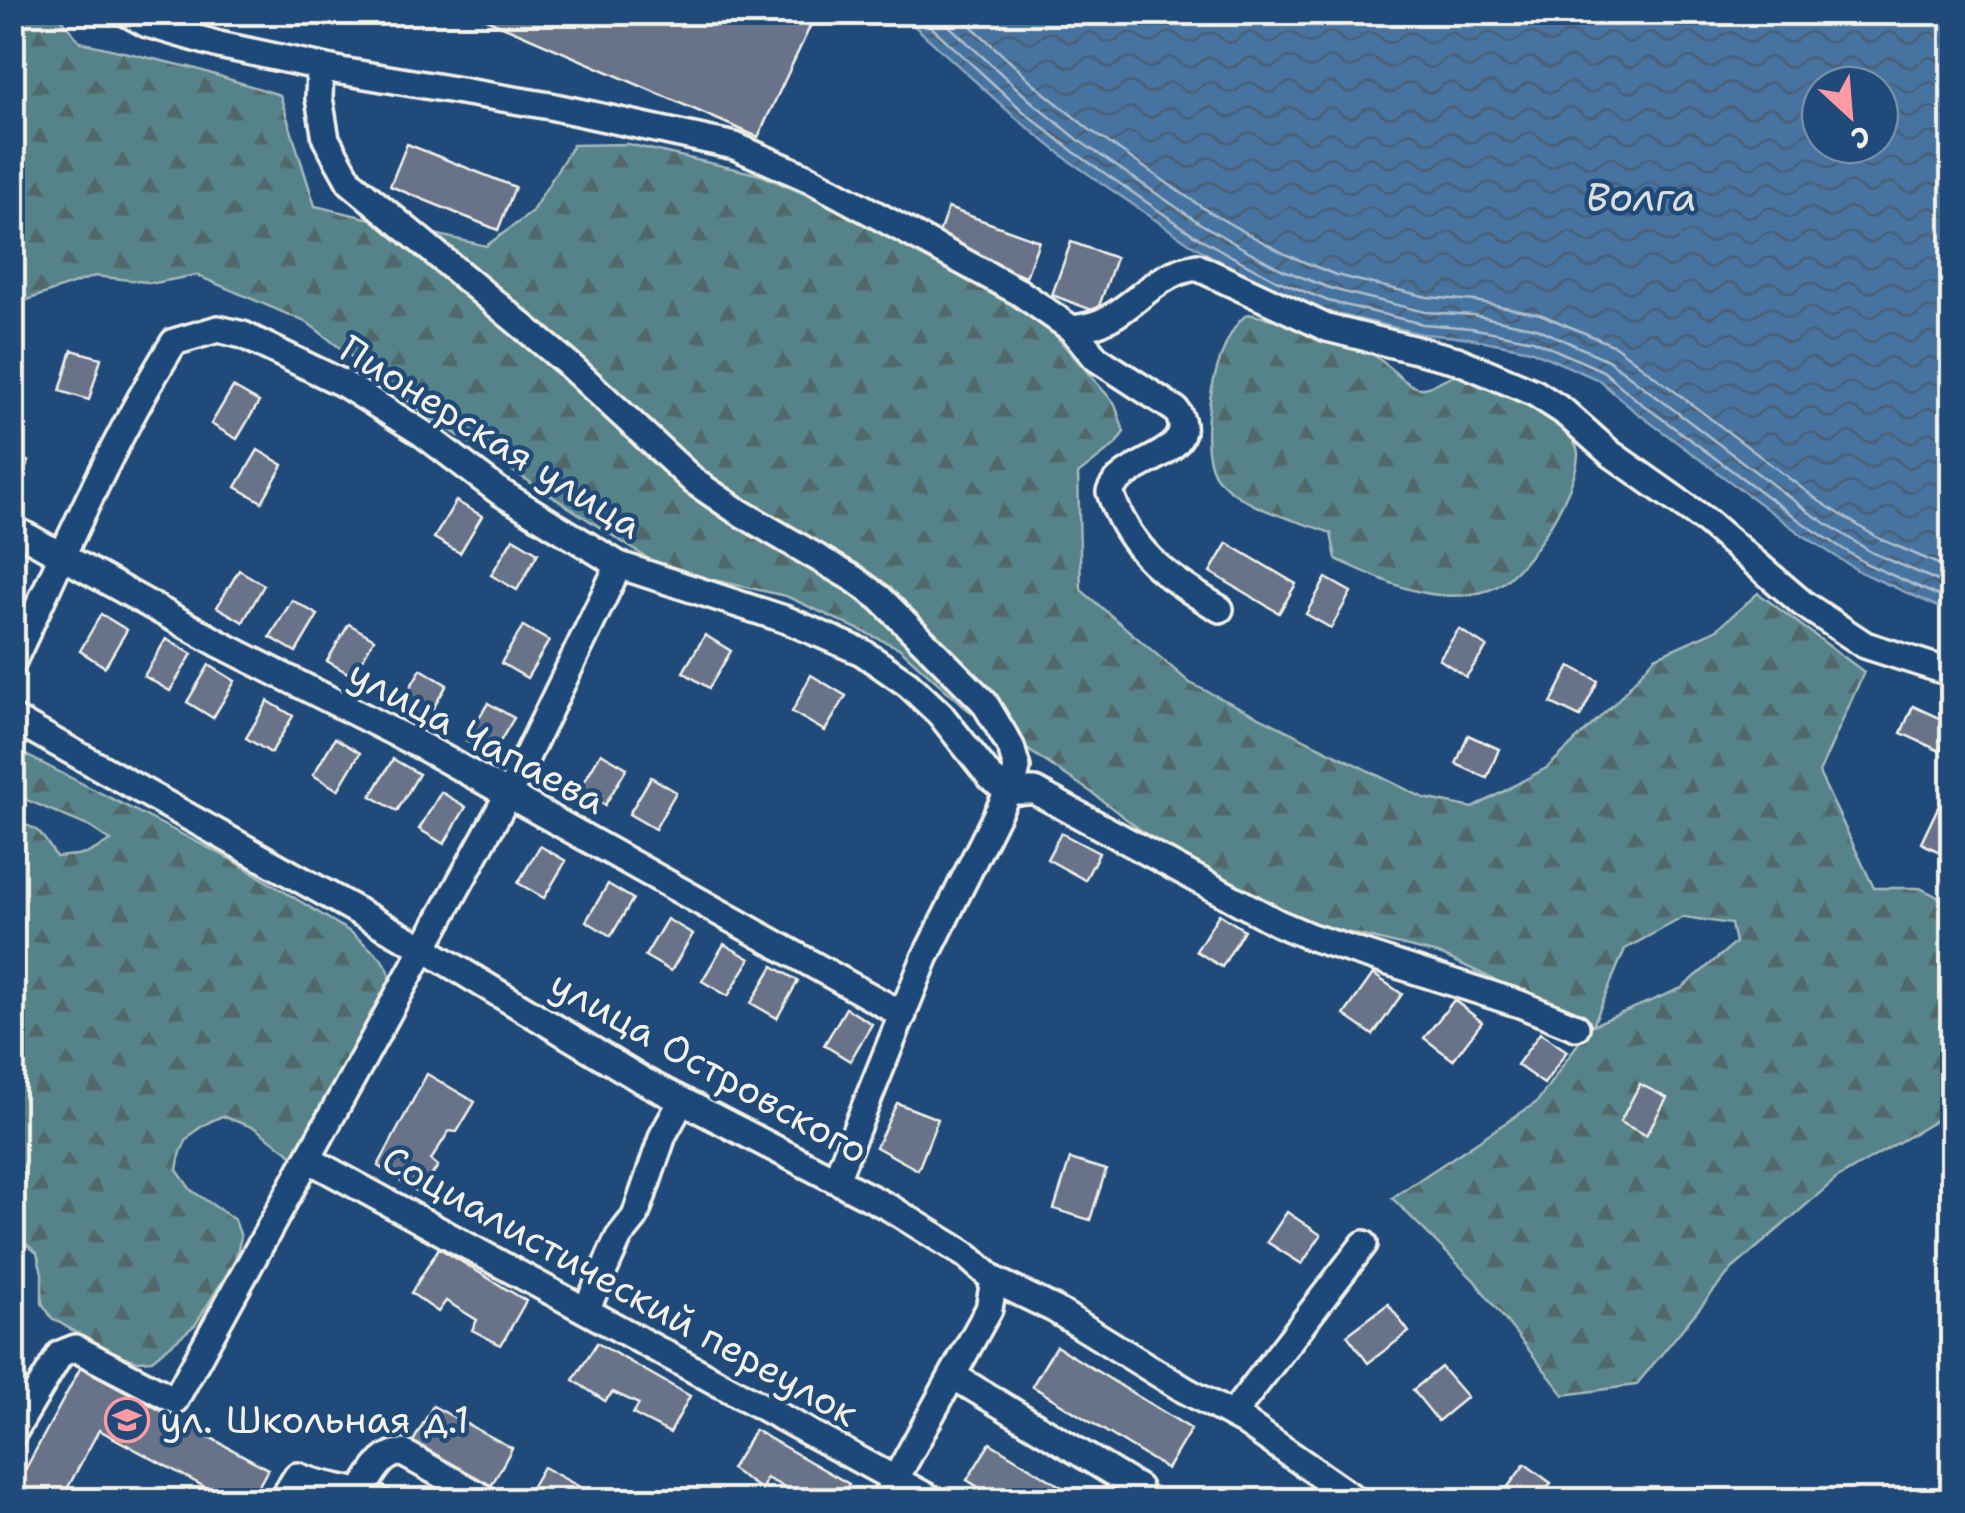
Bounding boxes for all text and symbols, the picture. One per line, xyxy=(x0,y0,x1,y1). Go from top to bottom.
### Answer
north arrow xyxy=(1800,65,1900,165)
text: С xyxy=(1845,117,1877,158)
water label: Волга xyxy=(1586,170,1696,224)
street label: Пионерская улица xyxy=(330,323,652,550)
street label: улица Чапаева xyxy=(340,647,615,826)
street label: улица Островского xyxy=(541,958,877,1175)
street label: Социалистический переулок xyxy=(373,1133,867,1438)
place label: ул. Школьная д.1 xyxy=(160,1394,470,1445)
school or university icon: ул. Школьная д.1 xyxy=(104,1397,150,1443)

